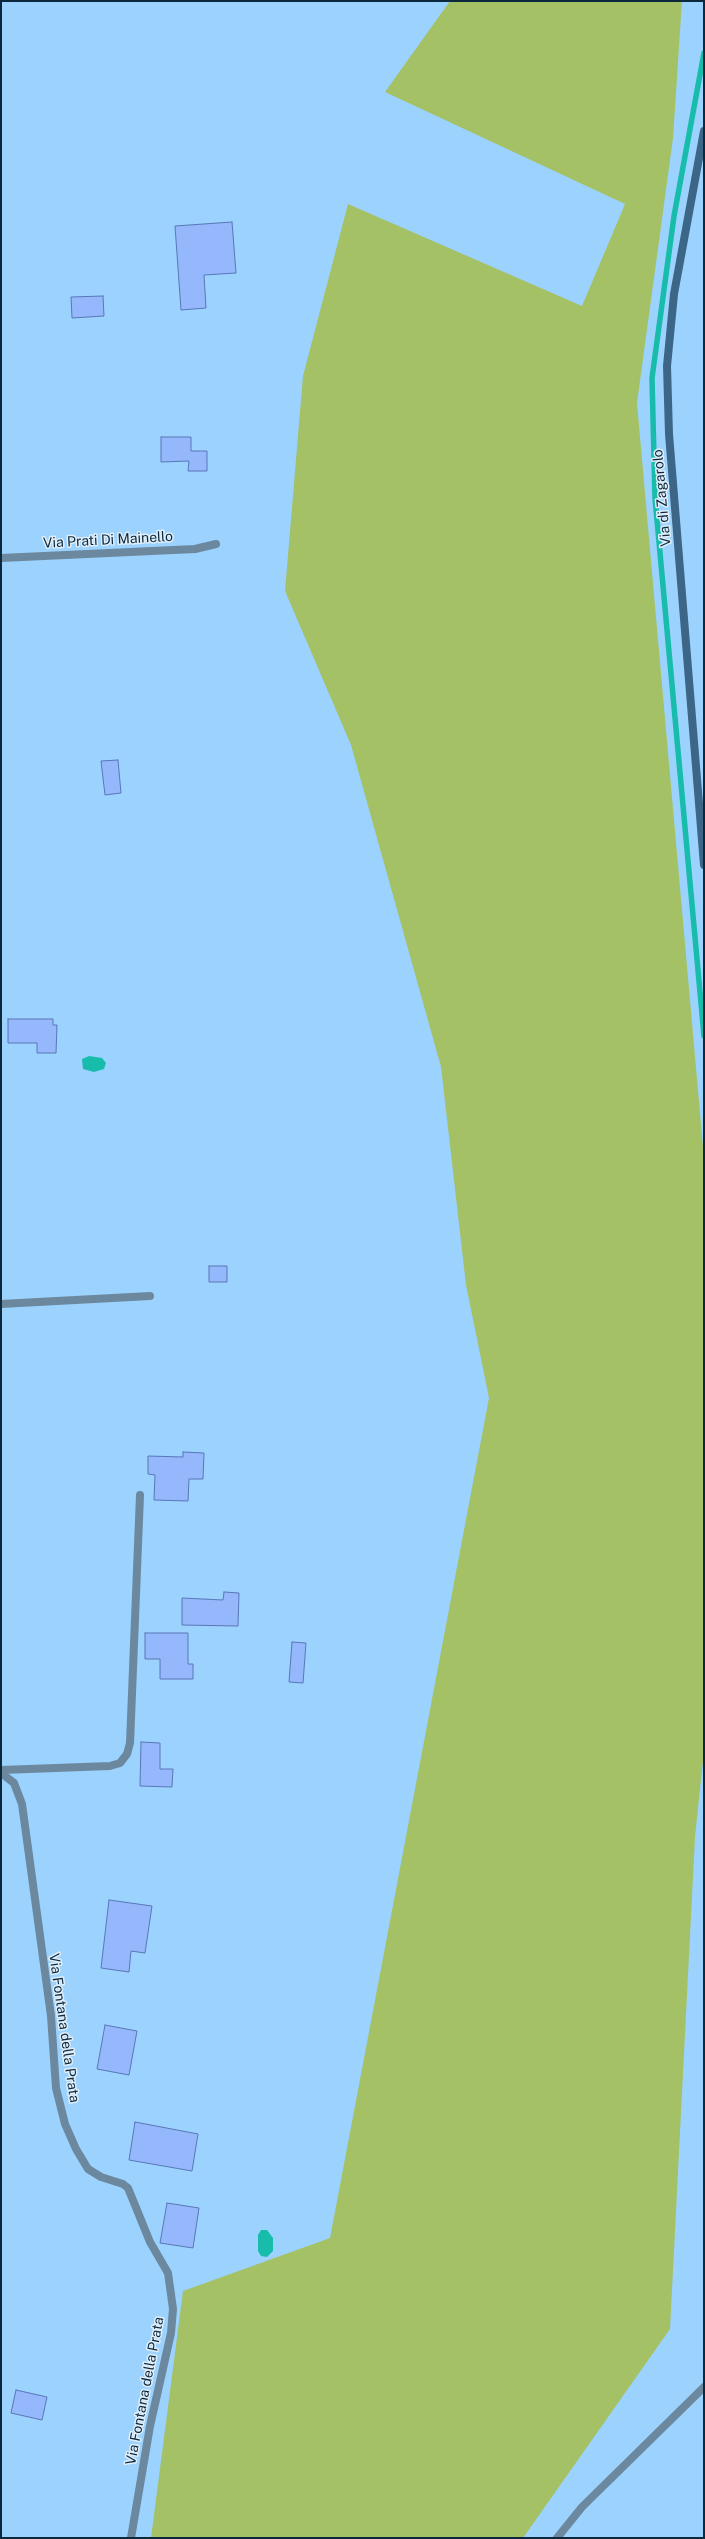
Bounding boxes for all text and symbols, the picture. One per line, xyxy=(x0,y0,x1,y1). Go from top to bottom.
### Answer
street label: Via di Zagarolo xyxy=(649,449,675,547)
street label: Via Prati Di Mainello xyxy=(43,528,173,552)
street label: Via Fontana della Prata xyxy=(45,1952,83,2104)
street label: Via Fontana della Prata xyxy=(122,2316,168,2466)

